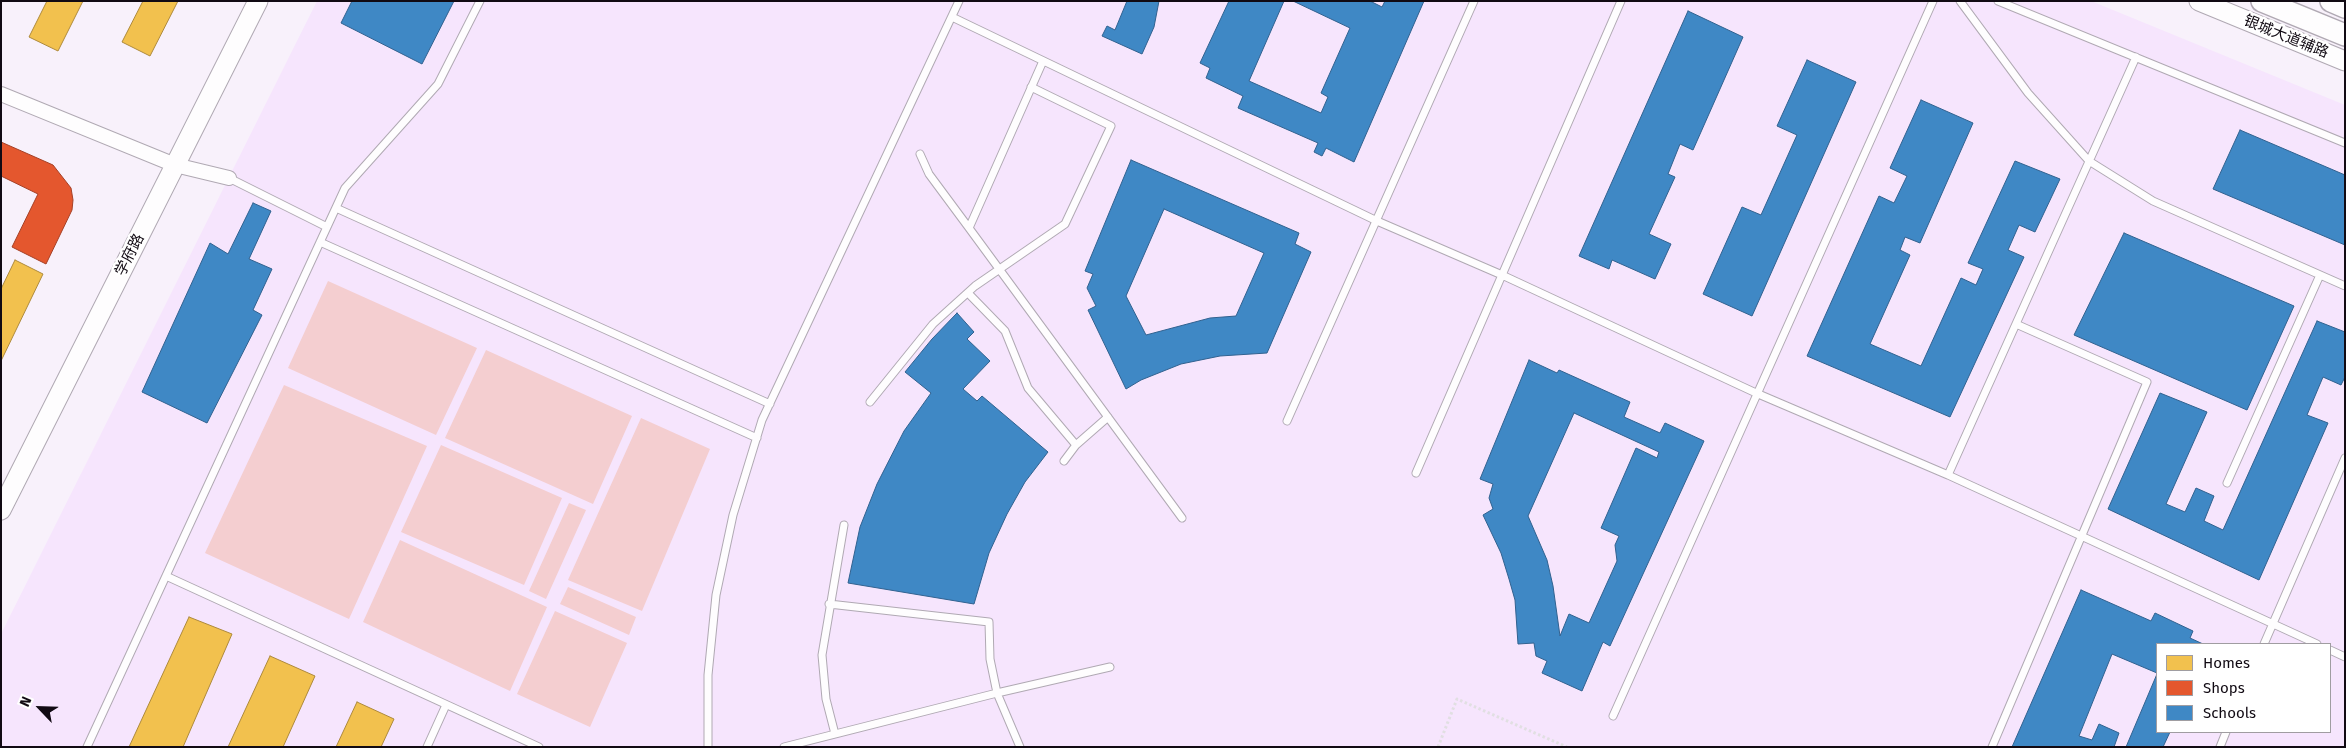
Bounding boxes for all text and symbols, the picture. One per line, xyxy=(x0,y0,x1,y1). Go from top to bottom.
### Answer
street label: 银城大道辅路 xyxy=(2241,12,2331,62)
street label: 学府路 xyxy=(112,231,148,279)
legend xyxy=(2156,643,2331,733)
text: Homes xyxy=(2203,654,2250,672)
text: Shops xyxy=(2203,679,2245,697)
north arrow xyxy=(15,683,65,733)
text: N xyxy=(16,694,35,709)
text: Schools xyxy=(2203,704,2256,722)

